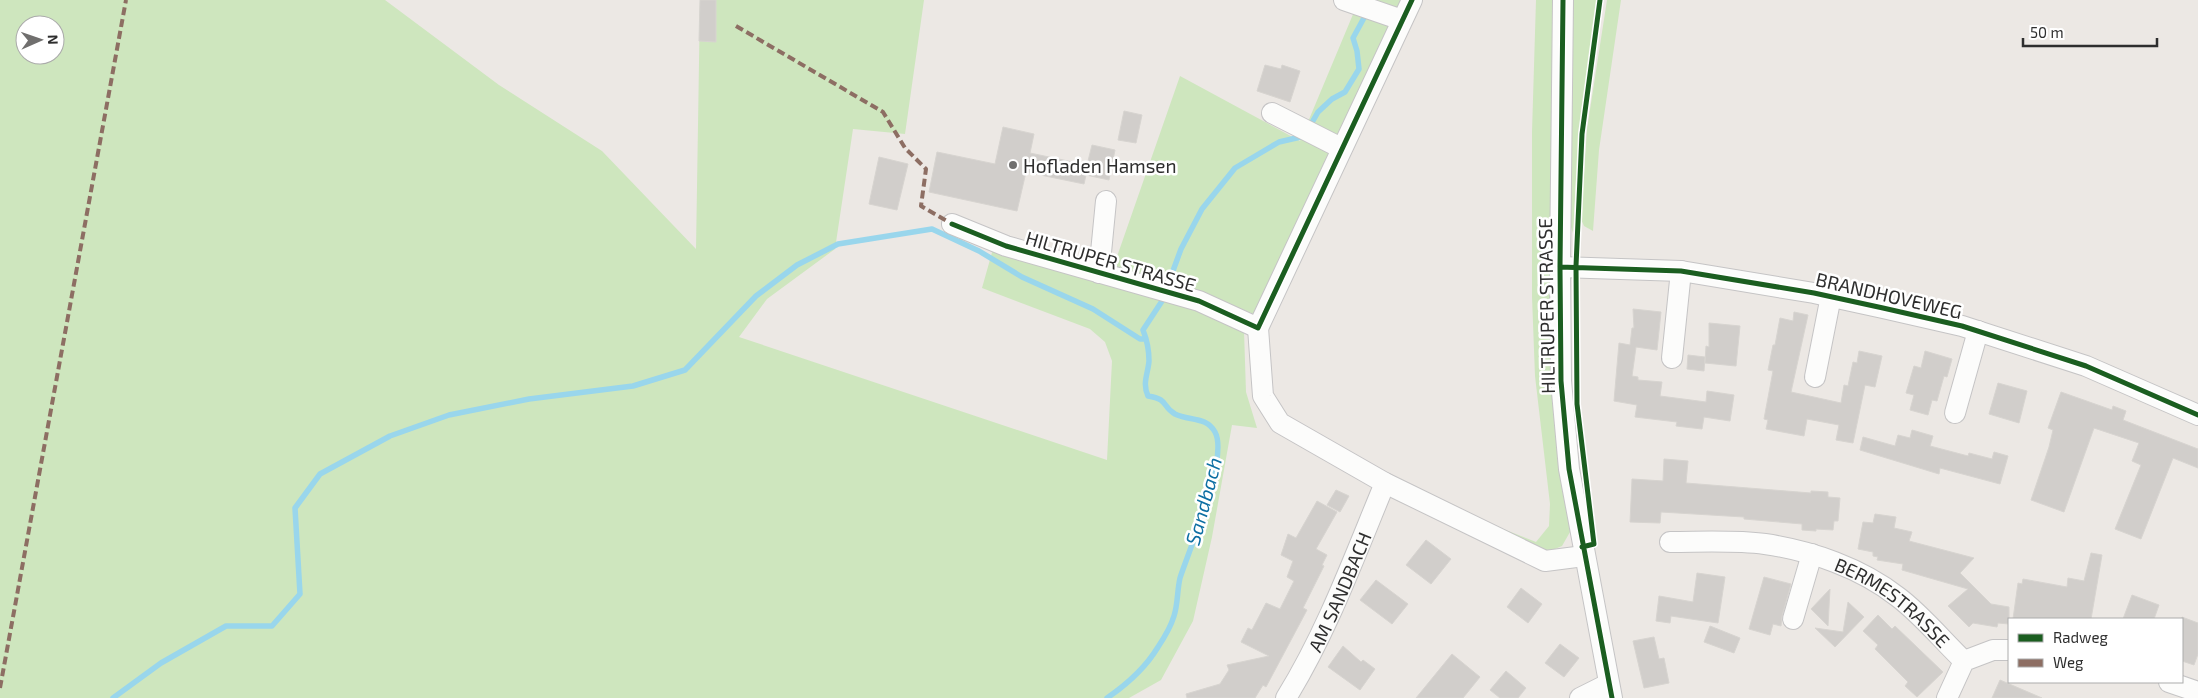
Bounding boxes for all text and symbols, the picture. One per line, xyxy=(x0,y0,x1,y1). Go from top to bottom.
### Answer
north arrow xyxy=(15,15,65,65)
scale bar xyxy=(2023,15,2157,47)
text: 50 m xyxy=(2030,23,2064,41)
text: N xyxy=(45,34,62,45)
place label: Hofladen Hamsen xyxy=(1023,154,1177,177)
marker: Hofladen Hamsen xyxy=(1007,159,1019,171)
street label: HILTRUPER STRASSE xyxy=(1533,218,1559,394)
street label: HILTRUPER STRASSE xyxy=(1023,226,1199,296)
street label: BRANDHOVEWEG xyxy=(1814,267,1964,323)
water label: Sandbach xyxy=(1180,455,1226,547)
street label: AM SANDBACH xyxy=(1303,528,1375,655)
street label: BERMESTRASSE xyxy=(1832,552,1955,652)
legend xyxy=(2008,618,2183,683)
text: Radweg xyxy=(2053,628,2108,646)
text: Weg xyxy=(2053,653,2084,671)

